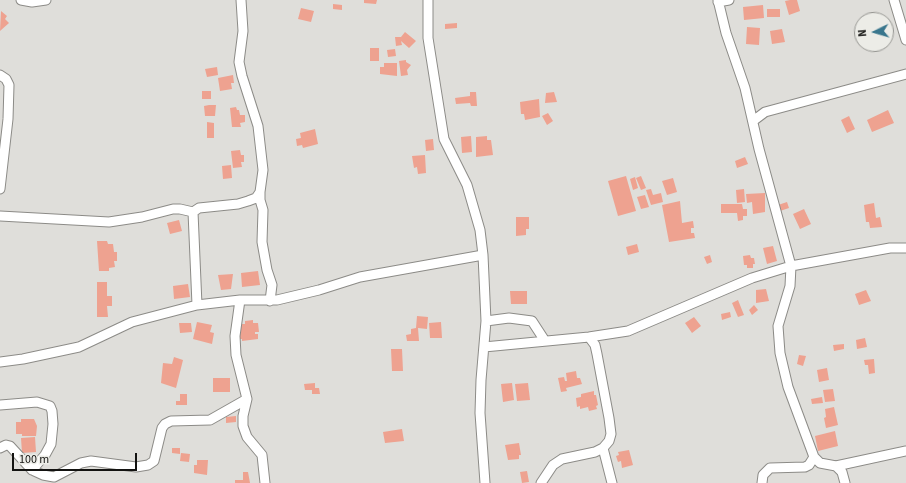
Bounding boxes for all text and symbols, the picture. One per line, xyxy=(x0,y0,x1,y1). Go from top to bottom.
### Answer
north arrow xyxy=(854,12,894,52)
text: N xyxy=(855,29,870,37)
scale bar xyxy=(14,445,139,471)
text: 100 m xyxy=(19,451,49,468)

